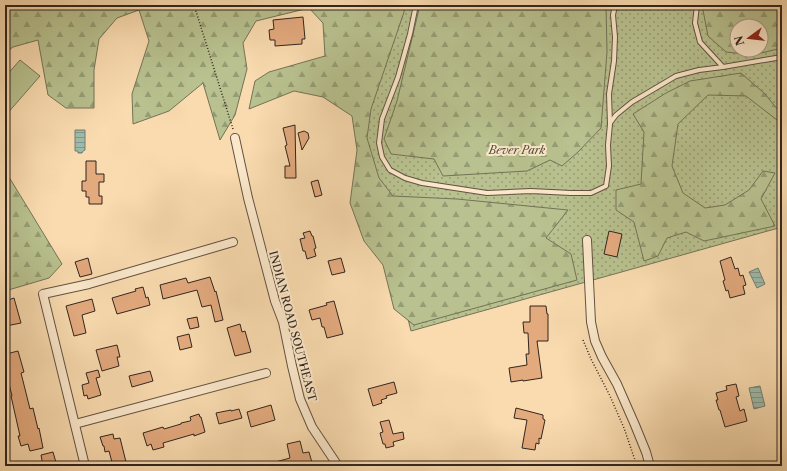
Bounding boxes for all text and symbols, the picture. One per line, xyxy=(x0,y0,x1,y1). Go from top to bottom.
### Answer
north arrow xyxy=(729,18,769,58)
text: N xyxy=(731,34,747,47)
park label: Bever Park xyxy=(488,143,546,157)
street label: INDIAN ROAD SOUTHEAST xyxy=(266,249,320,404)

